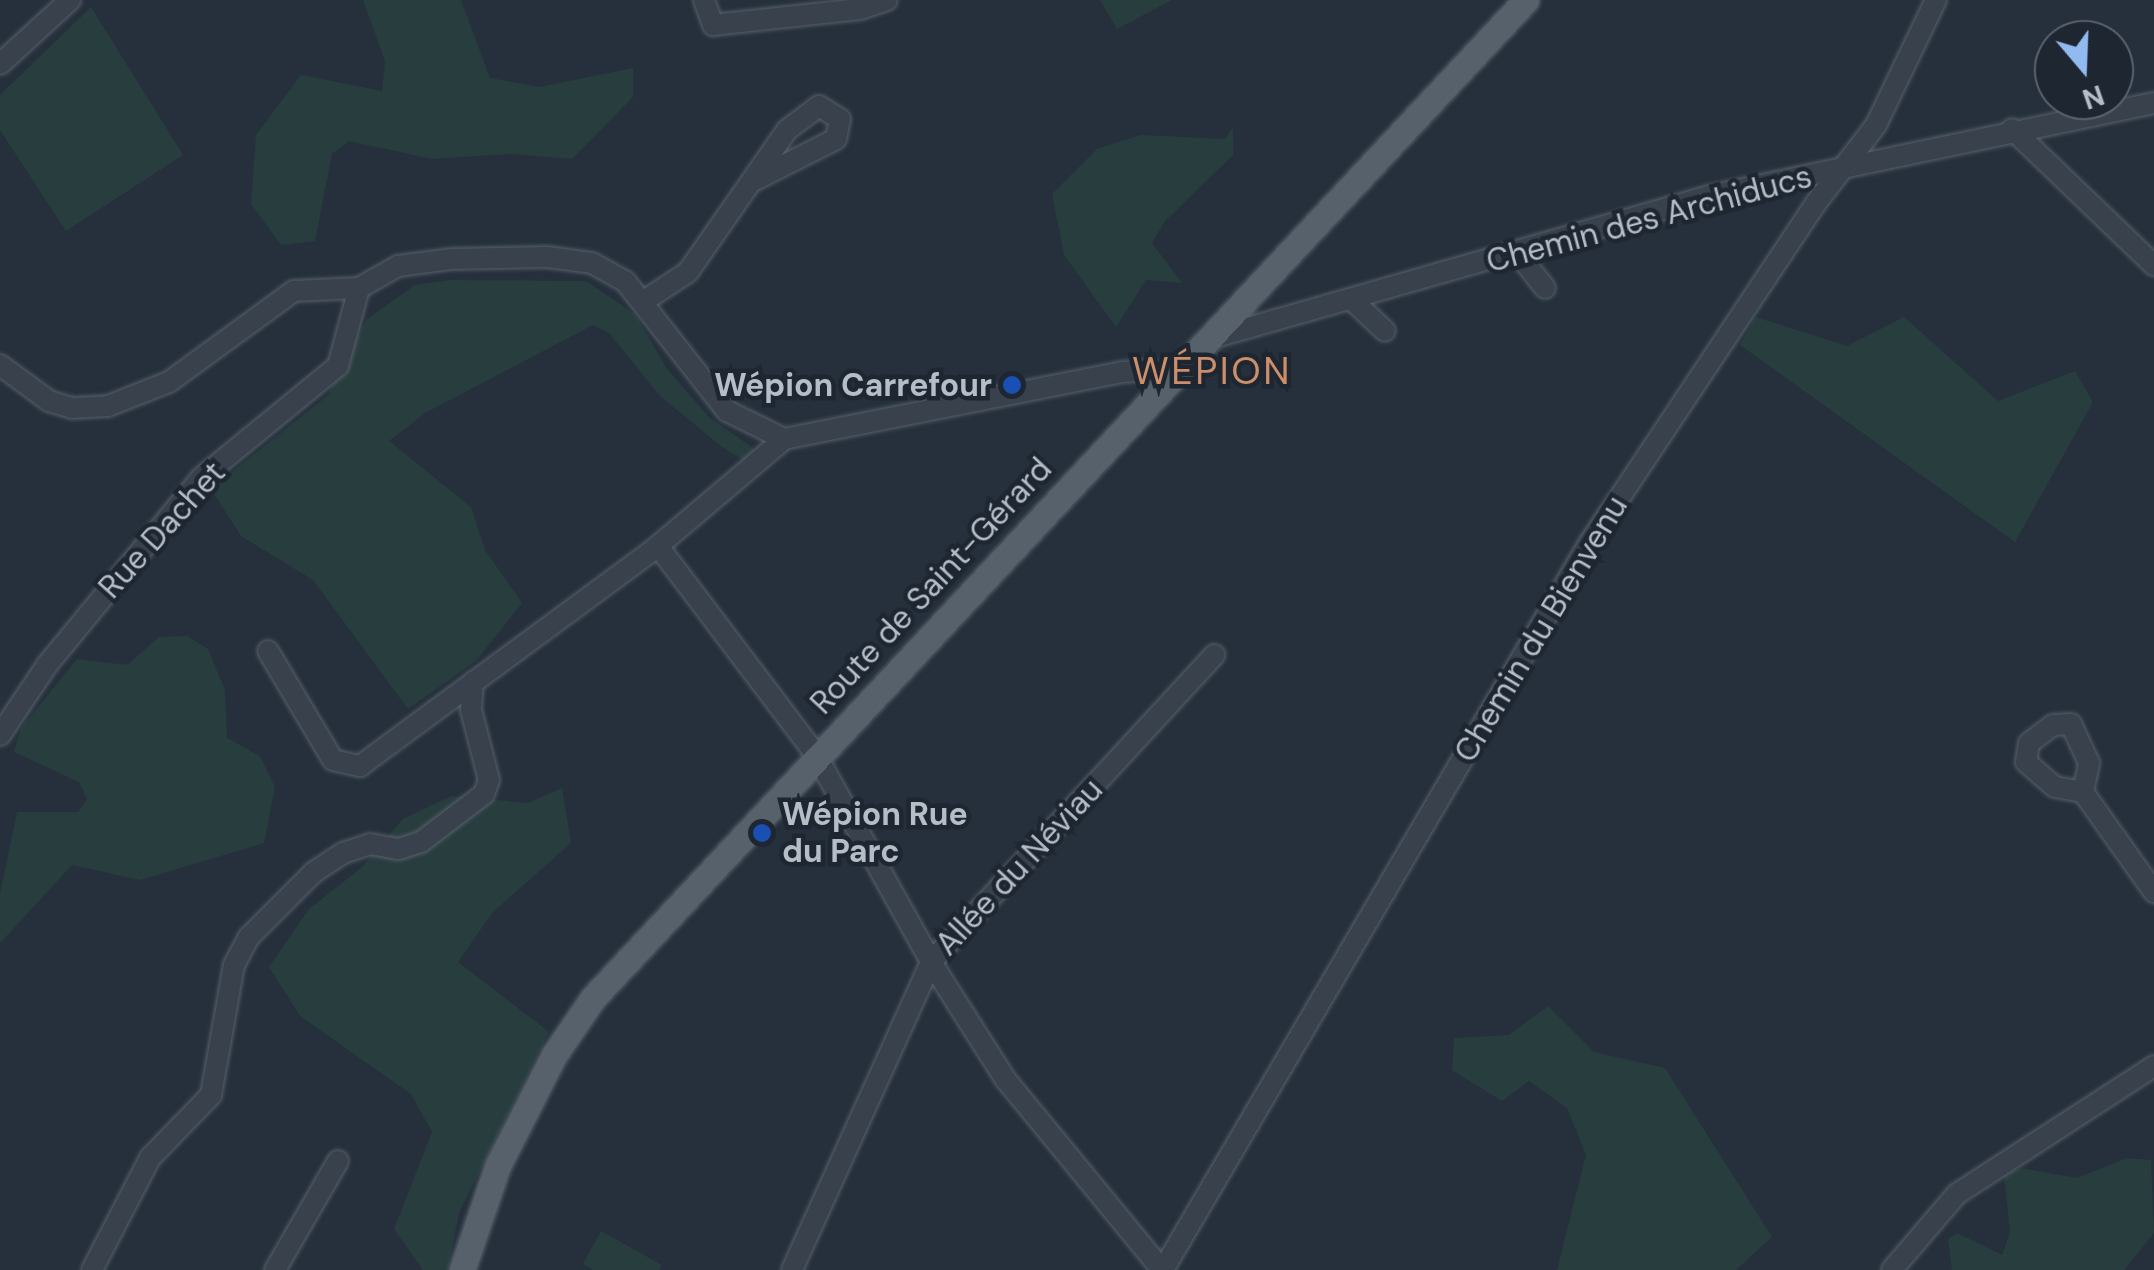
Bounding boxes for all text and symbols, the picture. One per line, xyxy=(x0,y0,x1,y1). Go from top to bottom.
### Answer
north arrow xyxy=(2034,20,2134,120)
text: N xyxy=(2078,76,2109,118)
street label: Chemin des Archiducs xyxy=(1482,157,1816,281)
district label: WÉPION xyxy=(1132,349,1292,395)
place label: Wépion Carrefour xyxy=(714,366,992,404)
marker: Wépion Carrefour xyxy=(1001,374,1023,396)
street label: Route de Saint-Gérard xyxy=(802,450,1060,722)
street label: Rue Dachet xyxy=(91,454,233,606)
street label: Chemin du Bienvenu xyxy=(1446,489,1636,769)
street label: Allée du Néviau xyxy=(927,771,1111,963)
place label: Wépion Rue du Parc xyxy=(782,796,968,871)
marker: Wépion Rue du Parc xyxy=(751,822,773,844)

